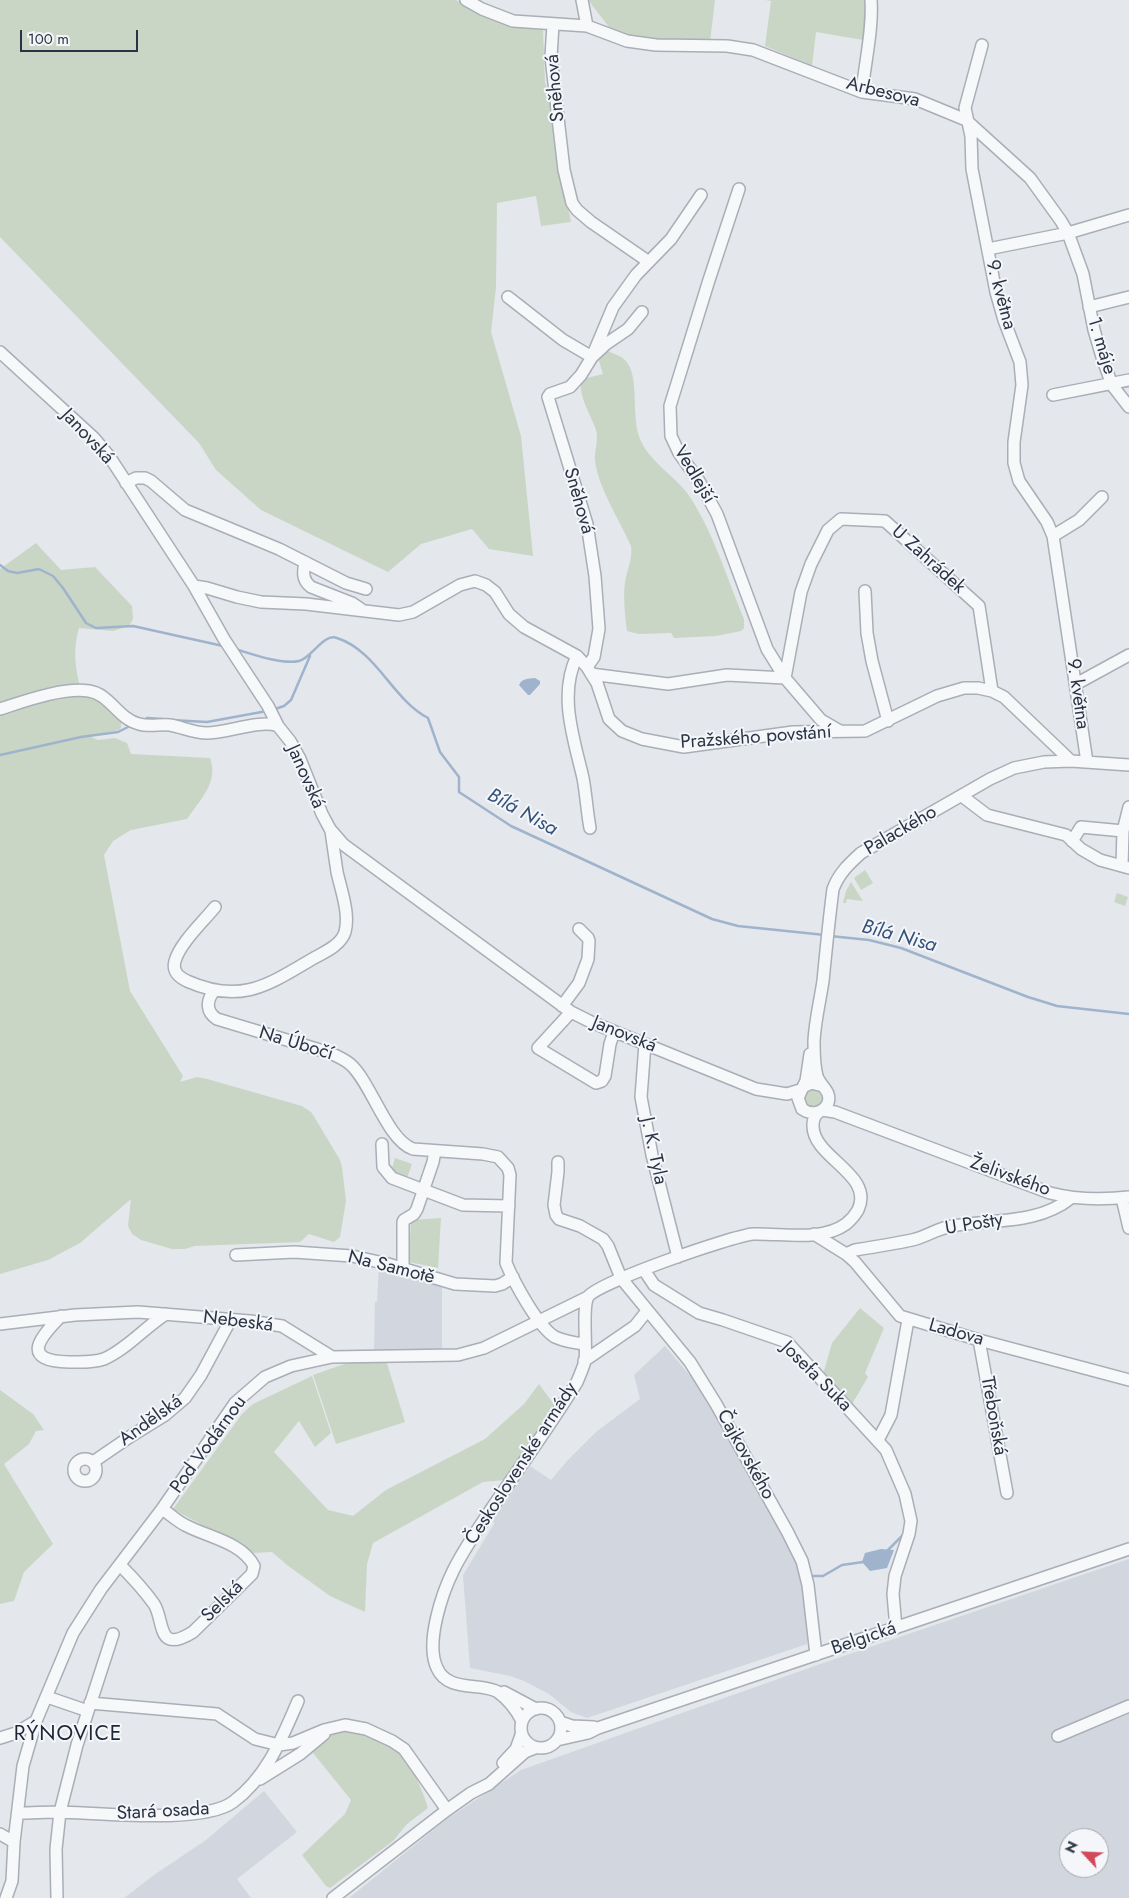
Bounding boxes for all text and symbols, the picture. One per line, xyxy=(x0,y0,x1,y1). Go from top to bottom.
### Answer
scale bar xyxy=(22,20,140,52)
text: 100 m xyxy=(28,28,69,50)
street label: Sněhová xyxy=(542,53,570,123)
street label: Arbesova xyxy=(844,73,922,113)
street label: 9. května xyxy=(980,258,1020,332)
street label: 1. máje xyxy=(1082,315,1120,377)
street label: Janovská xyxy=(56,405,118,469)
street label: Vedlejší xyxy=(668,442,720,508)
street label: Sněhová xyxy=(558,465,598,537)
street label: U Zahrádek xyxy=(886,521,970,599)
street label: 9. května xyxy=(1061,657,1093,731)
street label: Pražského povstání xyxy=(680,721,832,755)
street label: Janovská xyxy=(281,742,329,812)
water label: Bílá Nisa xyxy=(483,784,561,842)
street label: Palackého xyxy=(861,801,941,861)
water label: Bílá Nisa xyxy=(859,916,939,958)
street label: Janovská xyxy=(589,1012,659,1058)
street label: Na Úbočí xyxy=(256,1022,336,1066)
street label: J. K. Tyla xyxy=(635,1115,671,1187)
street label: Želivského xyxy=(967,1152,1053,1202)
street label: U Pošty xyxy=(943,1209,1005,1241)
street label: Na Samotě xyxy=(345,1246,437,1290)
street label: Nebeská xyxy=(202,1306,274,1338)
street label: Ladova xyxy=(926,1314,986,1352)
street label: Josefa Suka xyxy=(776,1337,856,1417)
street label: Třeboňská xyxy=(975,1375,1011,1457)
street label: Československé armády xyxy=(461,1379,583,1549)
street label: Andělská xyxy=(115,1390,187,1452)
street label: Pod Vodárnou xyxy=(166,1392,252,1498)
street label: Čajkovského xyxy=(711,1406,779,1504)
street label: Selská xyxy=(197,1576,249,1628)
street label: Belgická xyxy=(829,1617,899,1661)
district label: RÝNOVICE xyxy=(13,1722,123,1748)
street label: Stará osada xyxy=(116,1798,210,1826)
north arrow xyxy=(1059,1828,1109,1878)
text: N xyxy=(1060,1838,1083,1856)

